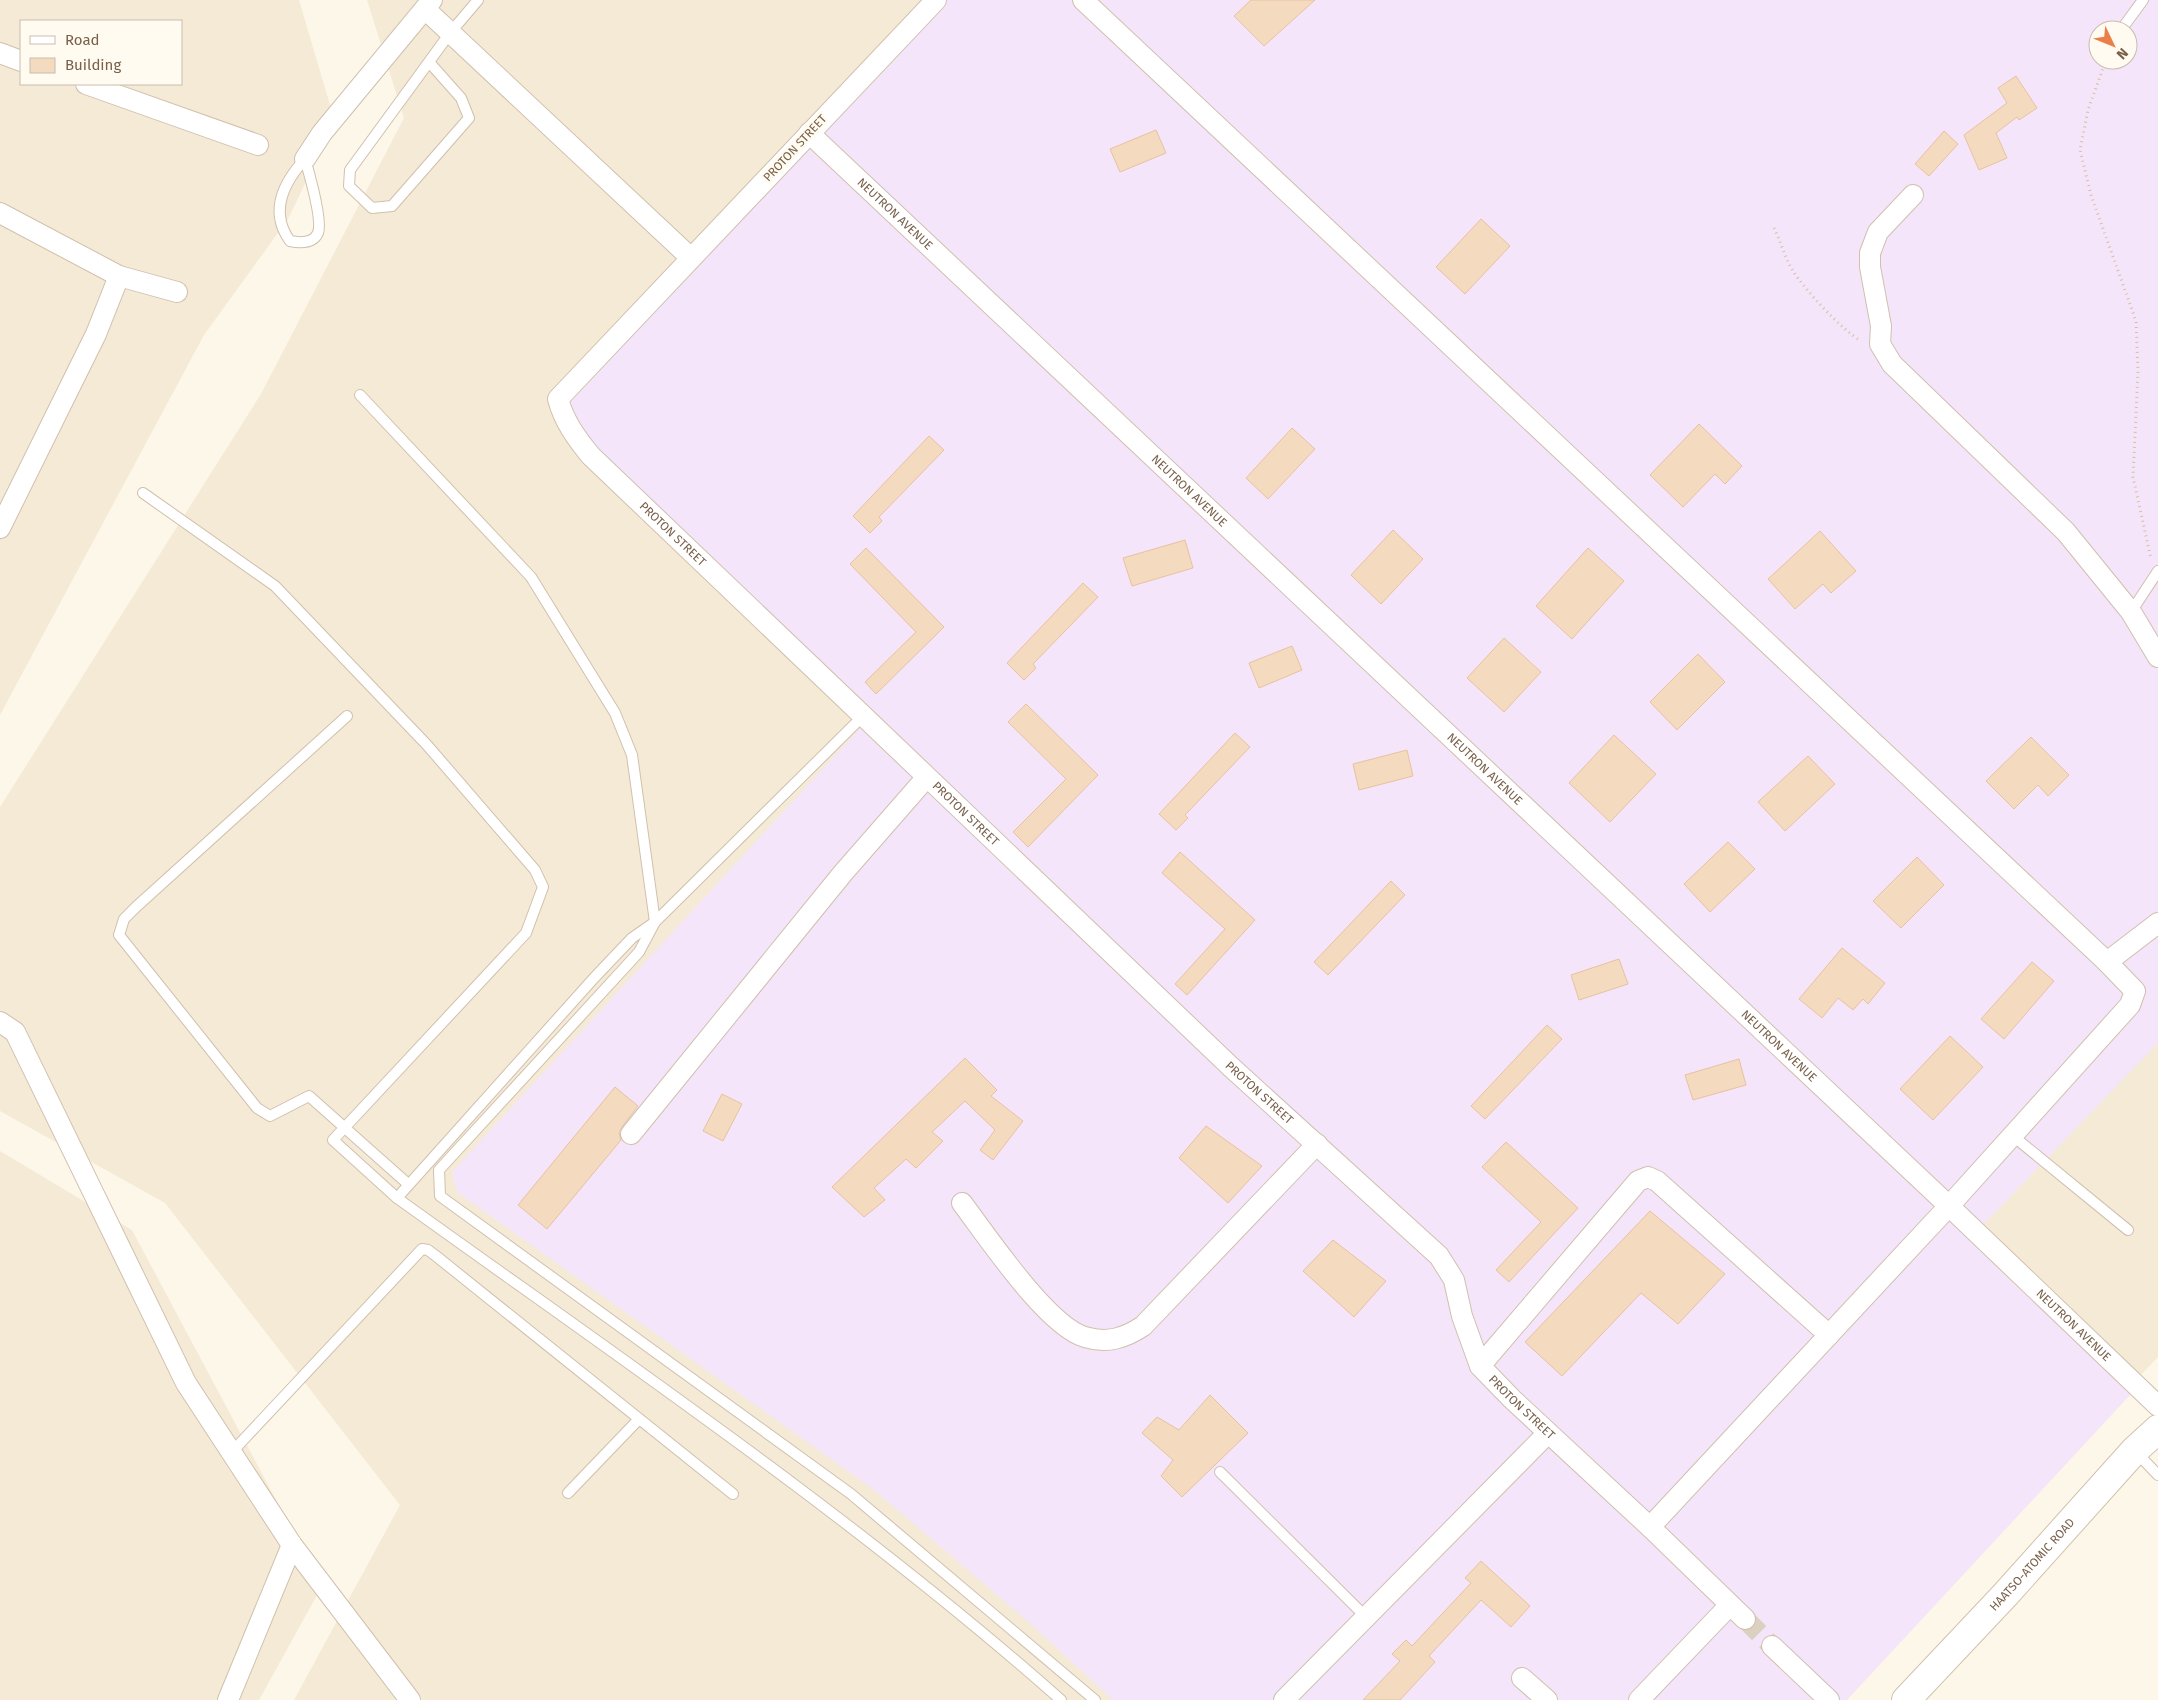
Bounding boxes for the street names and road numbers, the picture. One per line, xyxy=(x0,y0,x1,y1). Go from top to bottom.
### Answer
street label: PROTON STREET xyxy=(760,111,830,184)
street label: NEUTRON AVENUE xyxy=(854,175,935,253)
street label: NEUTRON AVENUE xyxy=(1149,452,1230,529)
street label: PROTON STREET xyxy=(637,499,709,569)
street label: NEUTRON AVENUE xyxy=(1444,730,1525,808)
street label: PROTON STREET xyxy=(930,779,1002,849)
street label: NEUTRON AVENUE xyxy=(1738,1007,1819,1085)
street label: PROTON STREET xyxy=(1223,1058,1296,1127)
street label: NEUTRON AVENUE xyxy=(2033,1286,2114,1364)
street label: PROTON STREET xyxy=(1486,1372,1558,1443)
street label: HAATSO-ATOMIC ROAD xyxy=(1987,1515,2078,1614)

